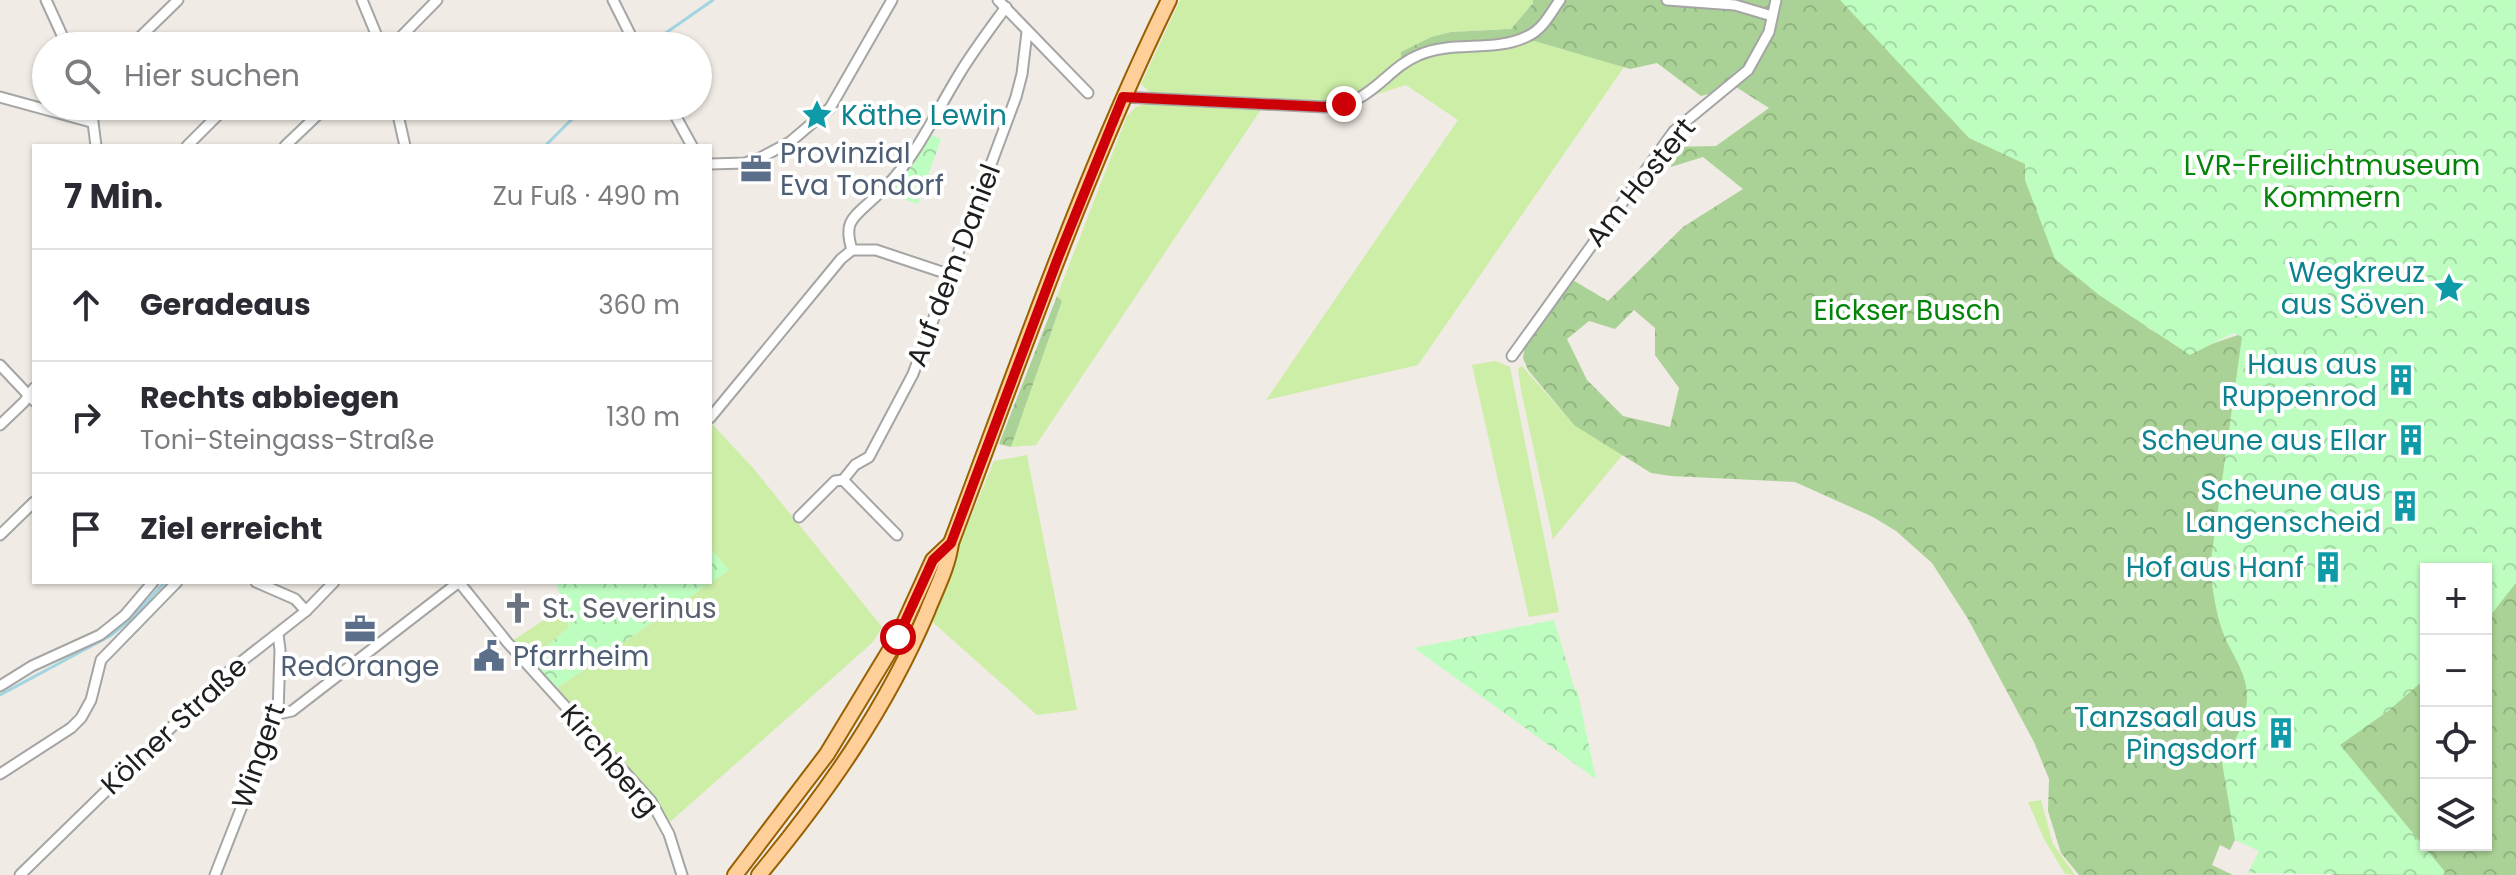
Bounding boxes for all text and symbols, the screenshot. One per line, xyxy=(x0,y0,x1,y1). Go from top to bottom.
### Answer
search box xyxy=(32,32,712,120)
icon: search xyxy=(60,54,104,98)
text: Hier suchen xyxy=(124,54,300,97)
route end xyxy=(1326,86,1362,122)
place label: Käthe Lewin xyxy=(841,96,1007,135)
place icon: Käthe Lewin xyxy=(800,98,834,132)
street label: Am Hostert xyxy=(1576,110,1704,255)
place label: Provinzial Eva Tondorf xyxy=(780,134,944,205)
park label: LVR-Freilichtmuseum Kommern xyxy=(2184,146,2480,217)
office icon: Provinzial Eva Tondorf xyxy=(739,152,773,186)
street label: Auf dem Daniel xyxy=(897,158,1010,372)
text: 7 Min. xyxy=(64,172,163,220)
text: Zu Fuß · 490 m xyxy=(493,178,680,214)
place label: Wegkreuz aus Söven xyxy=(2281,253,2425,324)
place icon: Wegkreuz aus Söven xyxy=(2432,271,2466,305)
icon: ahead xyxy=(64,283,108,327)
text: Geradeaus xyxy=(140,283,311,326)
text: 360 m xyxy=(598,287,680,323)
park label: Eickser Busch xyxy=(1813,291,2001,330)
place label: Haus aus Ruppenrod xyxy=(2222,345,2377,416)
building icon: Haus aus Ruppenrod xyxy=(2384,363,2418,397)
text: Rechts abbiegen xyxy=(140,376,399,419)
icon: right xyxy=(64,395,108,439)
text: 130 m xyxy=(606,399,680,435)
place label: Scheune aus Ellar xyxy=(2141,421,2387,460)
text: Toni-Steingass-Straße xyxy=(140,422,434,458)
building icon: Scheune aus Ellar xyxy=(2394,423,2428,457)
place label: Scheune aus Langenscheid xyxy=(2185,471,2381,542)
building icon: Scheune aus Langenscheid xyxy=(2388,489,2422,523)
icon: arrive xyxy=(64,507,108,551)
text: Ziel erreicht xyxy=(140,507,322,550)
place label: Hof aus Hanf xyxy=(2126,548,2304,587)
building icon: Hof aus Hanf xyxy=(2311,550,2345,584)
map controls xyxy=(2420,563,2492,851)
button: + xyxy=(2420,563,2492,635)
place label: St. Severinus xyxy=(542,589,717,628)
church icon: St. Severinus xyxy=(501,591,535,625)
office icon: RedOrange xyxy=(343,612,377,646)
route start xyxy=(880,619,916,655)
button: − xyxy=(2420,635,2492,707)
place label: Pfarrheim xyxy=(513,637,649,676)
public building icon: Pfarrheim xyxy=(472,639,506,673)
street label: Kölner Straße xyxy=(93,647,256,803)
place label: RedOrange xyxy=(281,647,439,686)
street label: Kirchberg xyxy=(551,696,668,824)
street label: Wingert xyxy=(222,698,295,814)
place label: Tanzsaal aus Pingsdorf xyxy=(2074,698,2257,769)
button: locate xyxy=(2420,707,2492,779)
building icon: Tanzsaal aus Pingsdorf xyxy=(2264,716,2298,750)
button: layers xyxy=(2420,779,2492,851)

